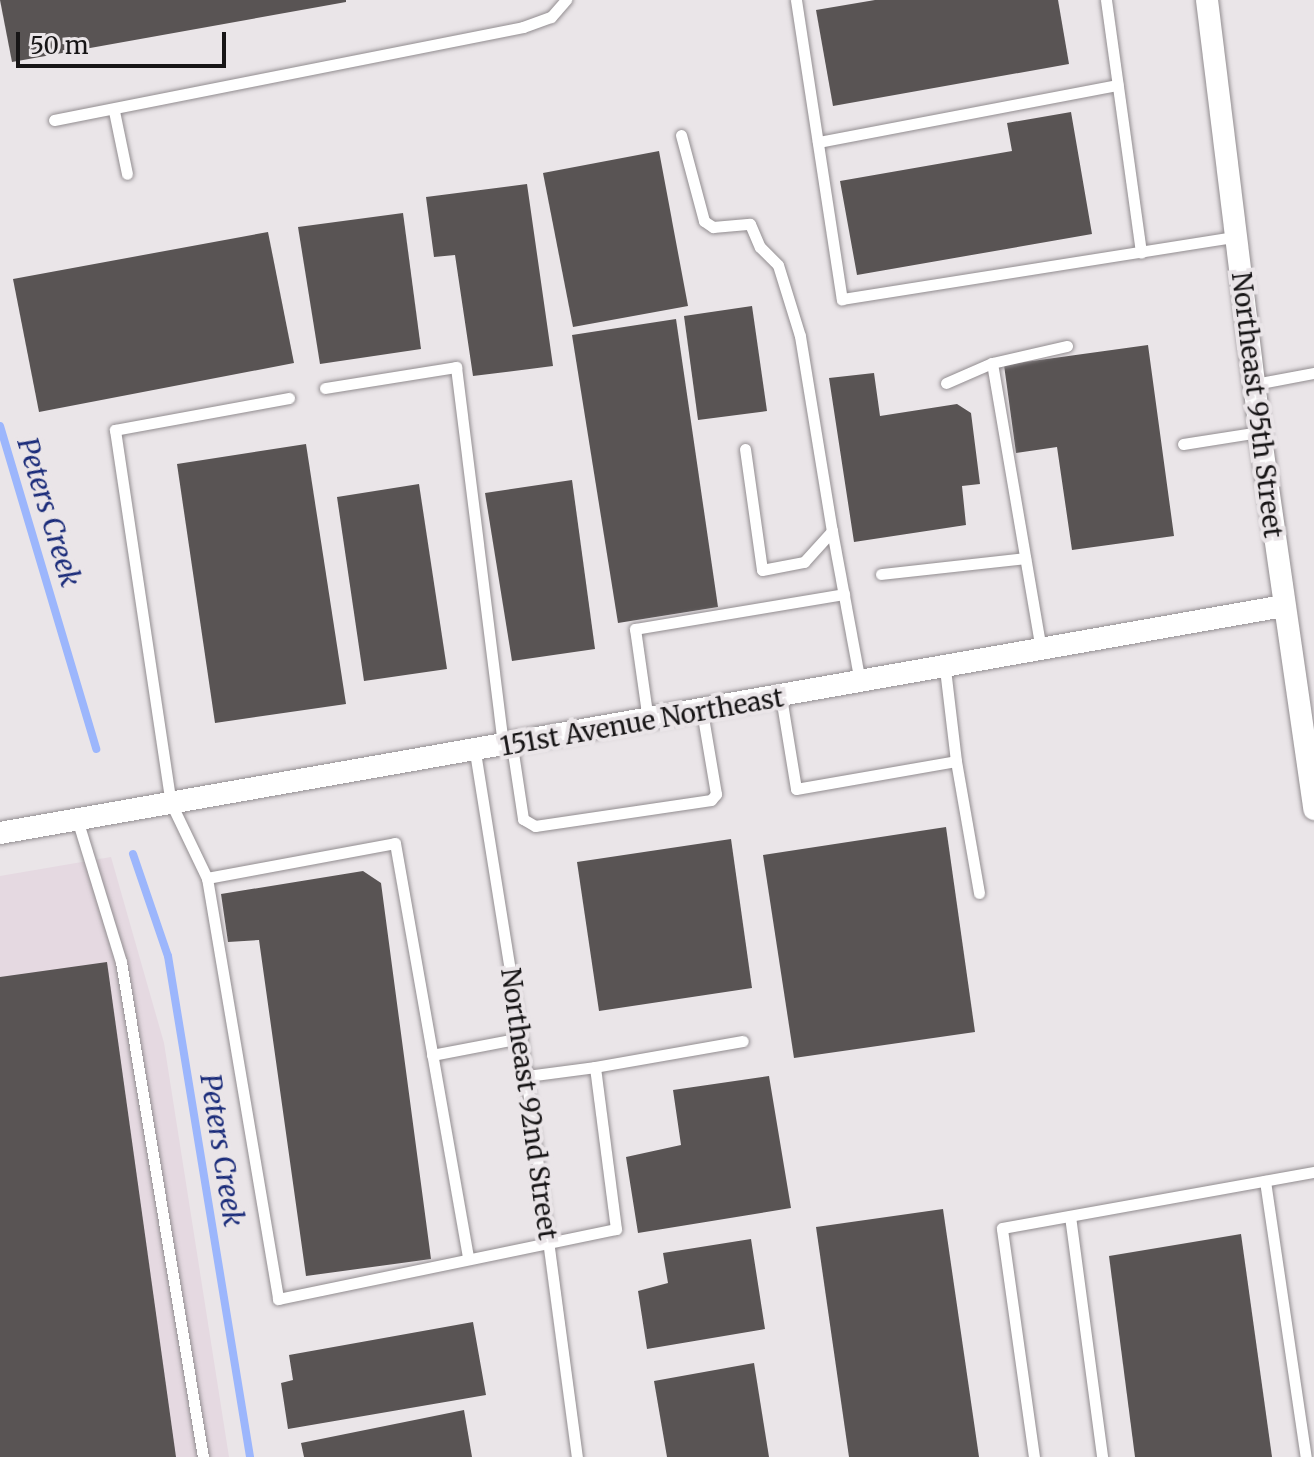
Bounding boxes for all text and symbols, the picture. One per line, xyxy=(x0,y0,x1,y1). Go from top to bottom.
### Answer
scale bar xyxy=(20,16,230,66)
text: 50 m xyxy=(30,30,89,61)
street label: Northeast 95th Street xyxy=(1225,270,1289,540)
water label: Peters Creek xyxy=(10,433,88,591)
street label: 151st Avenue Northeast xyxy=(498,682,786,762)
street label: Northeast 92nd Street xyxy=(494,966,564,1242)
water label: Peters Creek xyxy=(193,1071,251,1229)

